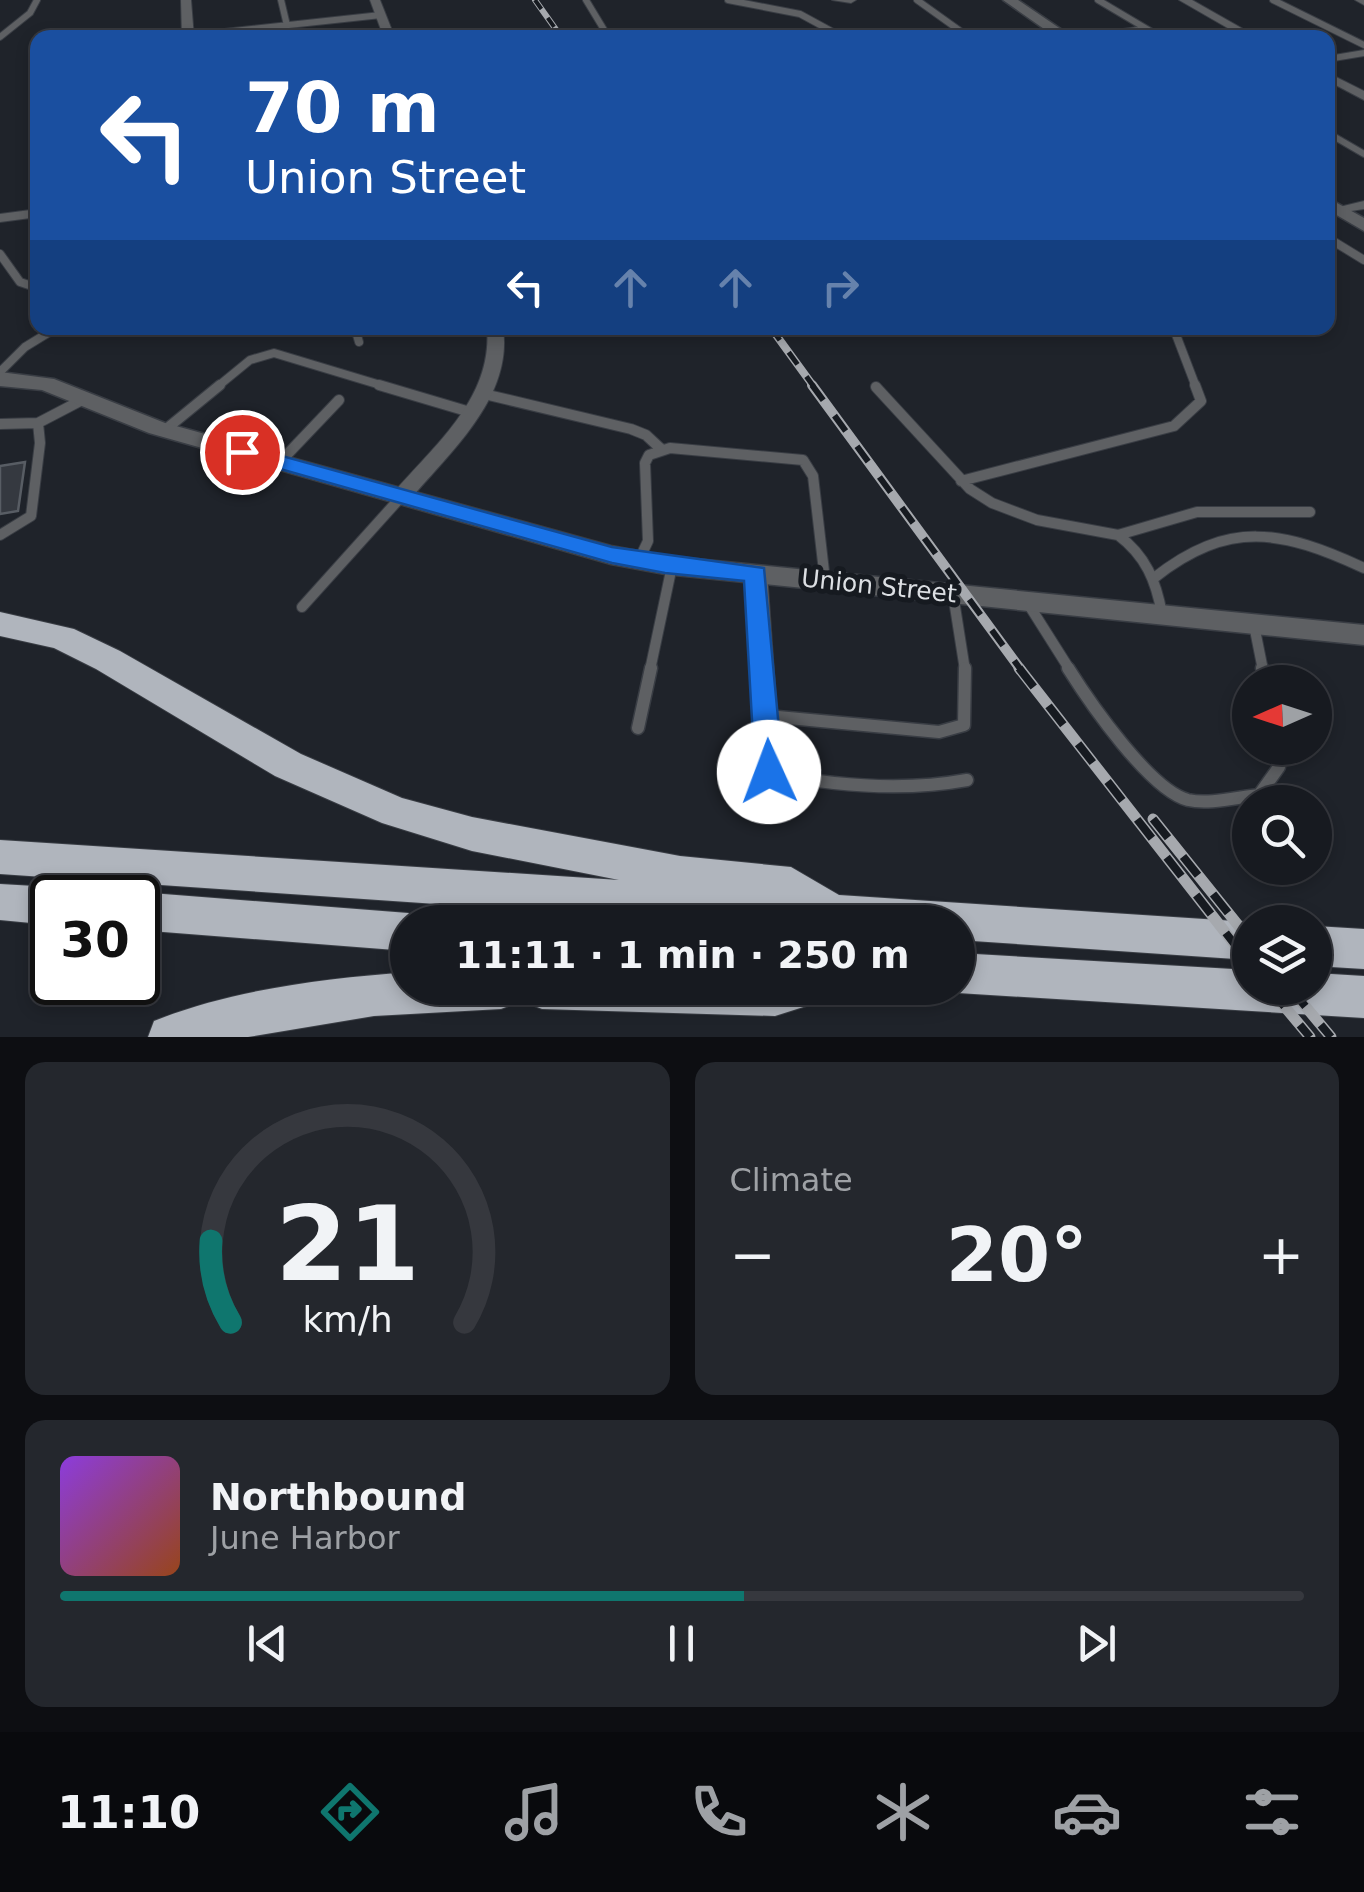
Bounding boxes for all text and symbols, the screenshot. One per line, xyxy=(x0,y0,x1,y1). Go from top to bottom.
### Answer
text: 70 m xyxy=(245,67,440,149)
icon: left xyxy=(80,70,210,200)
text: Union Street xyxy=(245,151,526,204)
icon: left xyxy=(498,260,553,315)
icon: ahead xyxy=(603,260,658,315)
icon: ahead xyxy=(708,260,763,315)
icon: right xyxy=(813,260,868,315)
pin xyxy=(200,410,285,495)
icon: arrive xyxy=(215,425,270,480)
street label: Union Street xyxy=(800,563,958,609)
north arrow xyxy=(1232,665,1332,765)
map controls xyxy=(1232,665,1332,1005)
position arrow xyxy=(717,720,821,824)
button: search xyxy=(1232,785,1332,885)
speed limit sign: 30 xyxy=(30,875,160,1005)
button: layers xyxy=(1232,905,1332,1005)
text: 11:11 · 1 min · 250 m xyxy=(455,933,910,977)
text: Climate xyxy=(730,1161,853,1199)
text: 21 xyxy=(275,1183,420,1305)
text: 20° xyxy=(946,1211,1088,1299)
text: − xyxy=(730,1223,776,1287)
text: + xyxy=(1258,1223,1304,1287)
text: km/h xyxy=(302,1299,392,1340)
text: Northbound xyxy=(210,1475,466,1519)
text: June Harbor xyxy=(210,1519,400,1557)
icon: previous xyxy=(240,1616,295,1671)
icon: pause xyxy=(654,1616,709,1671)
icon: next xyxy=(1069,1616,1124,1671)
icon: directions xyxy=(315,1777,385,1847)
icon: music xyxy=(499,1777,569,1847)
icon: phone xyxy=(684,1777,754,1847)
icon: climate xyxy=(868,1777,938,1847)
icon: car xyxy=(1052,1777,1122,1847)
icon: filters xyxy=(1237,1777,1307,1847)
text: 11:10 xyxy=(57,1786,200,1839)

